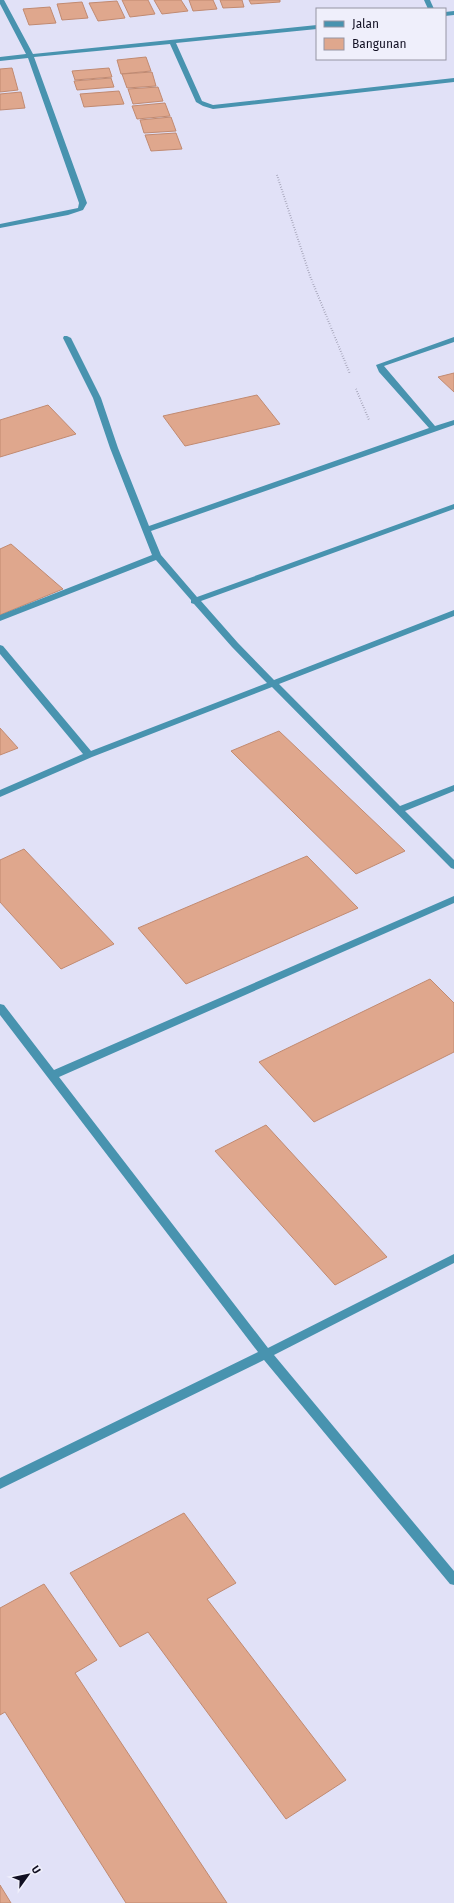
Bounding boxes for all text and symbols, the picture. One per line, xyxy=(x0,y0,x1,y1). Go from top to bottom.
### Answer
legend xyxy=(316,8,446,60)
text: Jalan xyxy=(352,17,379,31)
text: Bangunan xyxy=(352,37,407,51)
north arrow xyxy=(8,1855,48,1895)
text: U xyxy=(29,1863,43,1876)

